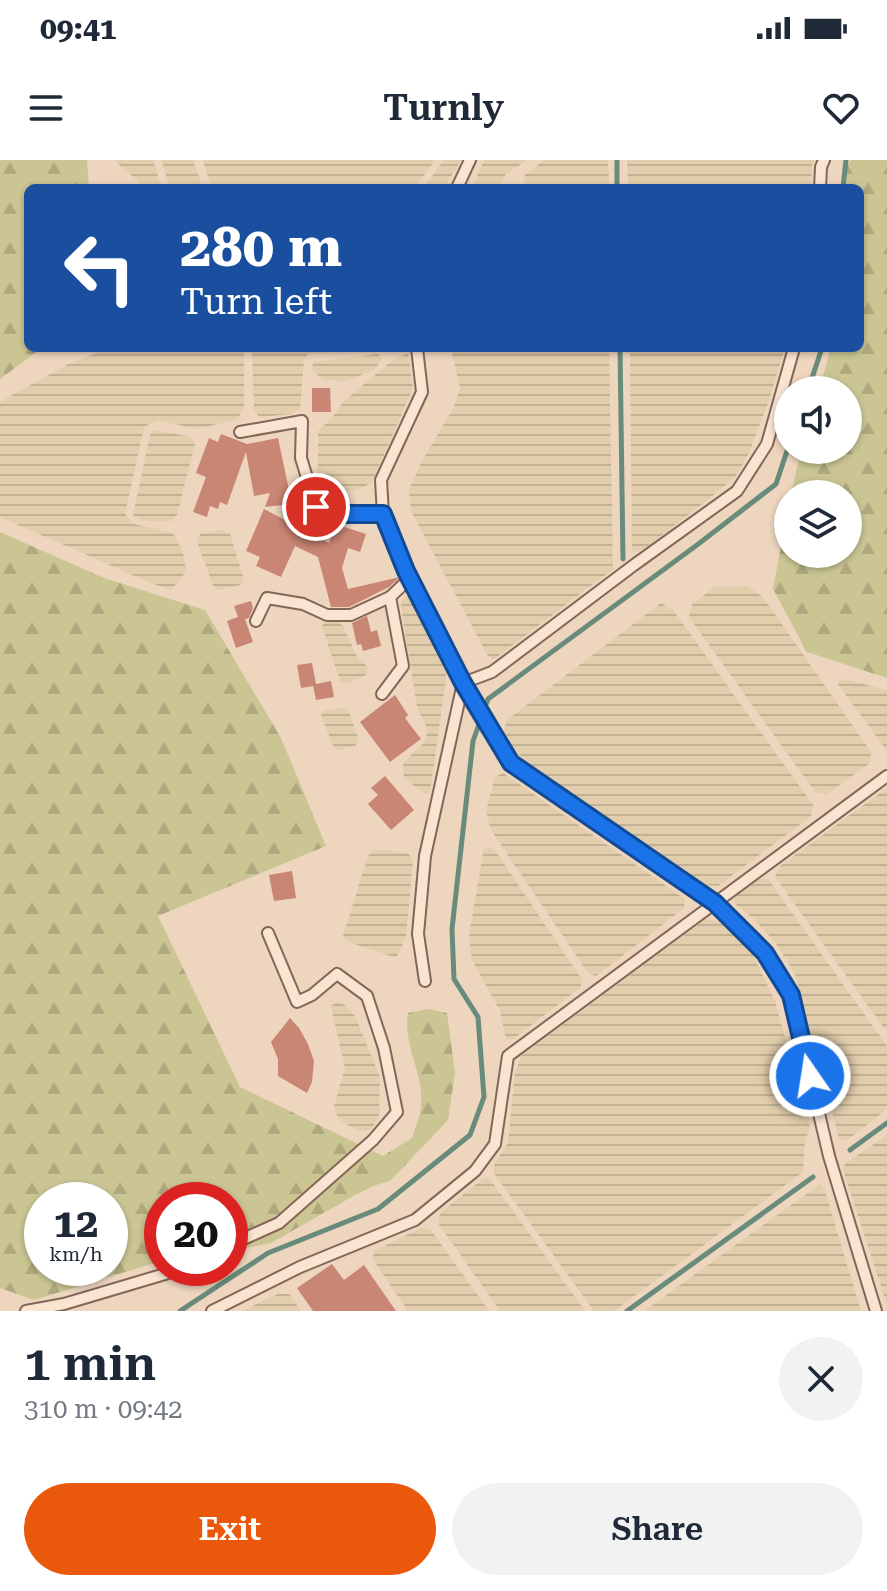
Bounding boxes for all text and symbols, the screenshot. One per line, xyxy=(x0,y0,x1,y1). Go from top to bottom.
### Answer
text: 09:41 xyxy=(40,11,117,46)
icon: menu xyxy=(24,86,68,130)
icon: heart xyxy=(819,86,863,130)
text: Turnly xyxy=(383,87,504,129)
text: 280 m xyxy=(180,214,342,280)
icon: left xyxy=(48,216,152,320)
text: Turn left xyxy=(180,281,332,323)
map controls xyxy=(774,376,862,568)
button: sound xyxy=(774,376,862,464)
pin xyxy=(282,473,350,541)
button: layers xyxy=(774,480,862,568)
icon: arrive xyxy=(294,485,338,529)
position arrow xyxy=(768,1034,852,1118)
speed limit sign: 20 xyxy=(144,1182,248,1286)
text: 12 xyxy=(54,1200,98,1247)
text: km/h xyxy=(49,1242,103,1266)
text: 1 min xyxy=(24,1336,156,1392)
button: close xyxy=(779,1337,863,1421)
text: 310 m · 09:42 xyxy=(24,1394,183,1424)
button: Exit xyxy=(24,1483,436,1575)
button: Share xyxy=(452,1483,863,1575)

